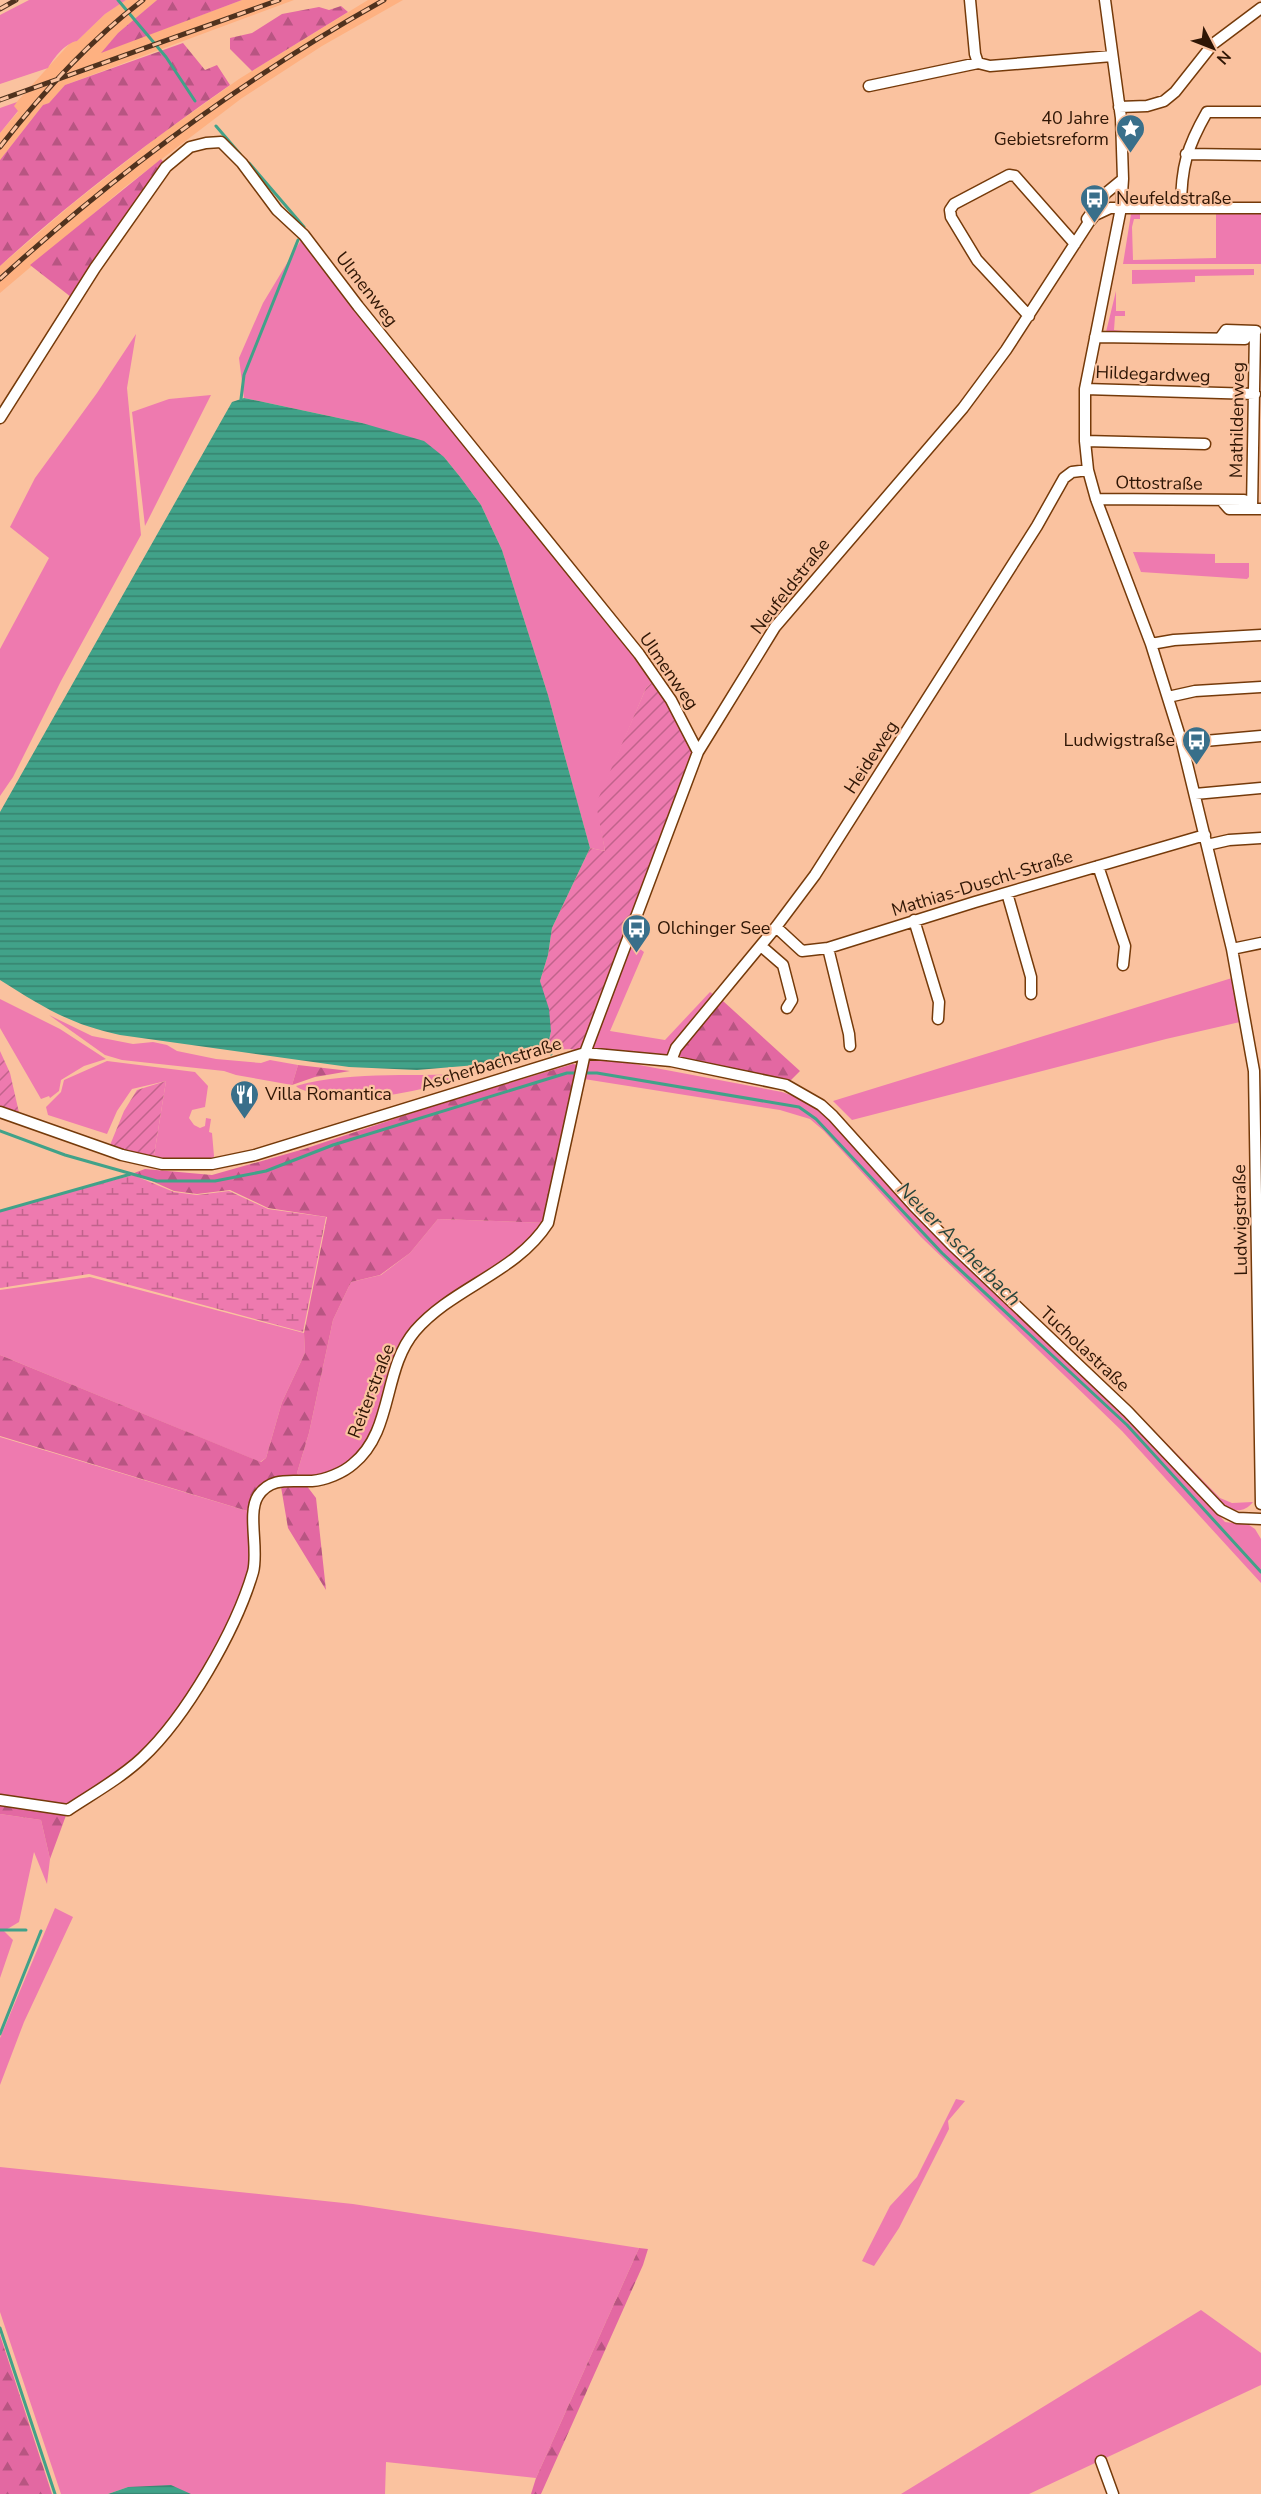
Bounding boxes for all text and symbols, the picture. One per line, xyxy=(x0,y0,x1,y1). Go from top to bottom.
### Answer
north arrow xyxy=(1183,18,1243,78)
text: N xyxy=(1211,46,1236,69)
place label: 40 Jahre Gebietsreform xyxy=(994,106,1109,151)
place icon: 40 Jahre Gebietsreform xyxy=(1114,112,1146,154)
bus stop icon: Neufeldstraße xyxy=(1079,182,1111,224)
place label: Neufeldstraße xyxy=(1116,186,1231,210)
street label: Ulmenweg xyxy=(330,247,404,331)
street label: Hildegardweg xyxy=(1095,360,1211,388)
street label: Mathildenweg xyxy=(1224,362,1250,478)
street label: Ottostraße xyxy=(1115,470,1203,496)
street label: Neufeldstraße xyxy=(745,533,835,639)
street label: Ulmenweg xyxy=(634,628,704,714)
street label: Heideweg xyxy=(838,716,904,798)
bus stop icon: Ludwigstraße xyxy=(1180,724,1212,766)
place label: Ludwigstraße xyxy=(1064,728,1175,752)
street label: Mathias-Duschl-Straße xyxy=(888,844,1076,922)
bus stop icon: Olchinger See xyxy=(620,912,652,954)
place label: Olchinger See xyxy=(657,916,770,940)
street label: Ascherbachstraße xyxy=(418,1031,564,1097)
restaurant icon: Villa Romantica xyxy=(228,1078,260,1120)
place label: Villa Romantica xyxy=(264,1082,392,1106)
street label: Ludwigstraße xyxy=(1227,1164,1253,1276)
water label: Neuer Ascherbach xyxy=(891,1176,1027,1312)
street label: Tucholastraße xyxy=(1035,1301,1135,1397)
street label: Reiterstraße xyxy=(342,1340,400,1442)

